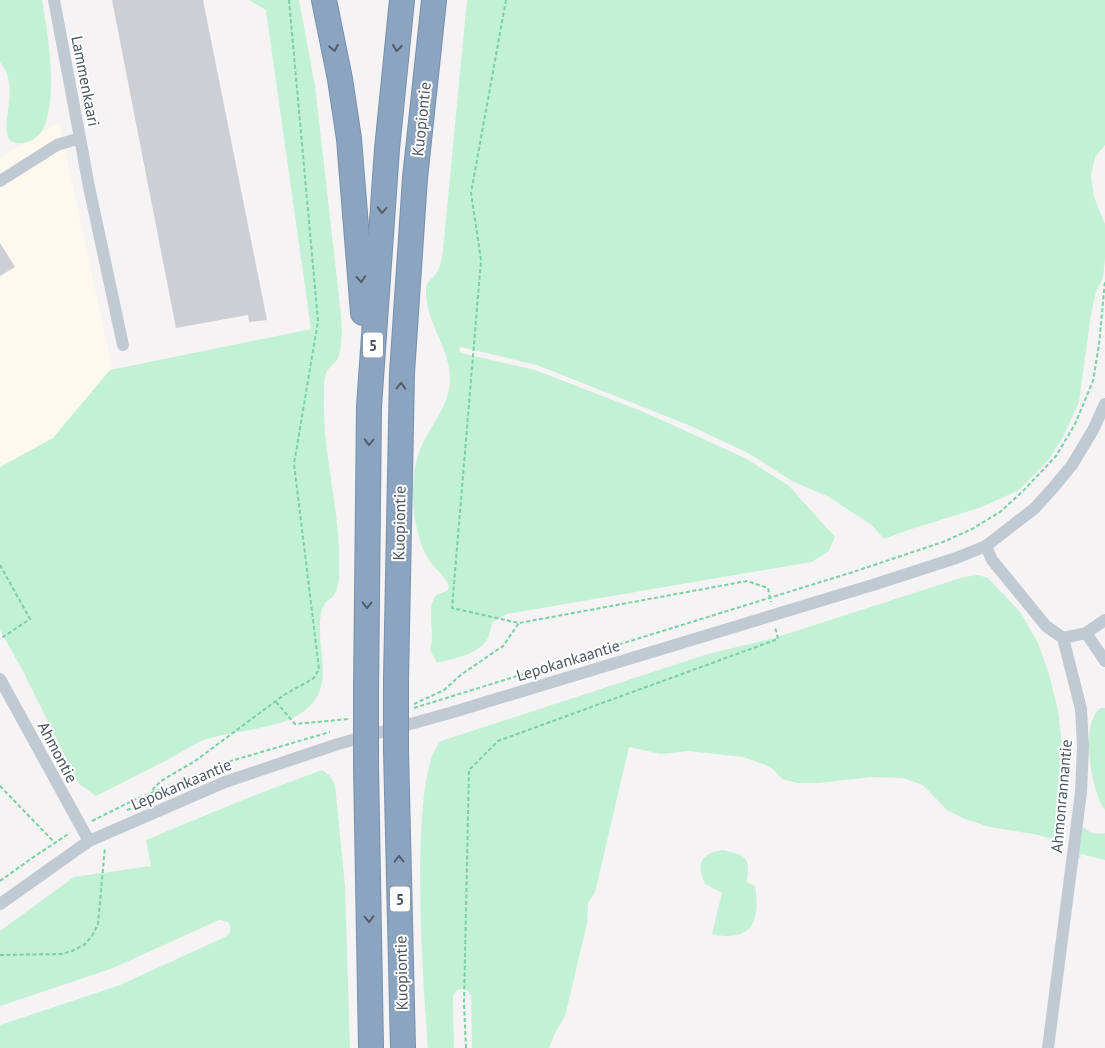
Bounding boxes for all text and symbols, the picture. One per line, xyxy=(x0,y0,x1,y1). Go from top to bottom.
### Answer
street label: Lammenkaari xyxy=(67,34,105,128)
one-way arrow xyxy=(328,43,339,52)
one-way arrow xyxy=(392,45,403,53)
street label: Kuopiontie xyxy=(407,81,435,157)
one-way arrow xyxy=(377,207,388,215)
one-way arrow xyxy=(355,275,366,283)
road number: 5 xyxy=(363,332,383,358)
one-way arrow xyxy=(396,382,406,390)
one-way arrow xyxy=(364,439,374,447)
street label: Kuopiontie xyxy=(388,486,410,560)
one-way arrow xyxy=(362,602,372,609)
street label: Lepokankaantie xyxy=(514,635,622,685)
street label: Ahmontie xyxy=(34,718,82,786)
street label: Ahmonrannantie xyxy=(1046,738,1076,854)
street label: Lepokankaantie xyxy=(128,754,234,814)
one-way arrow xyxy=(394,855,404,863)
road number: 5 xyxy=(390,886,410,912)
one-way arrow xyxy=(363,915,374,923)
street label: Kuopiontie xyxy=(390,936,412,1010)

